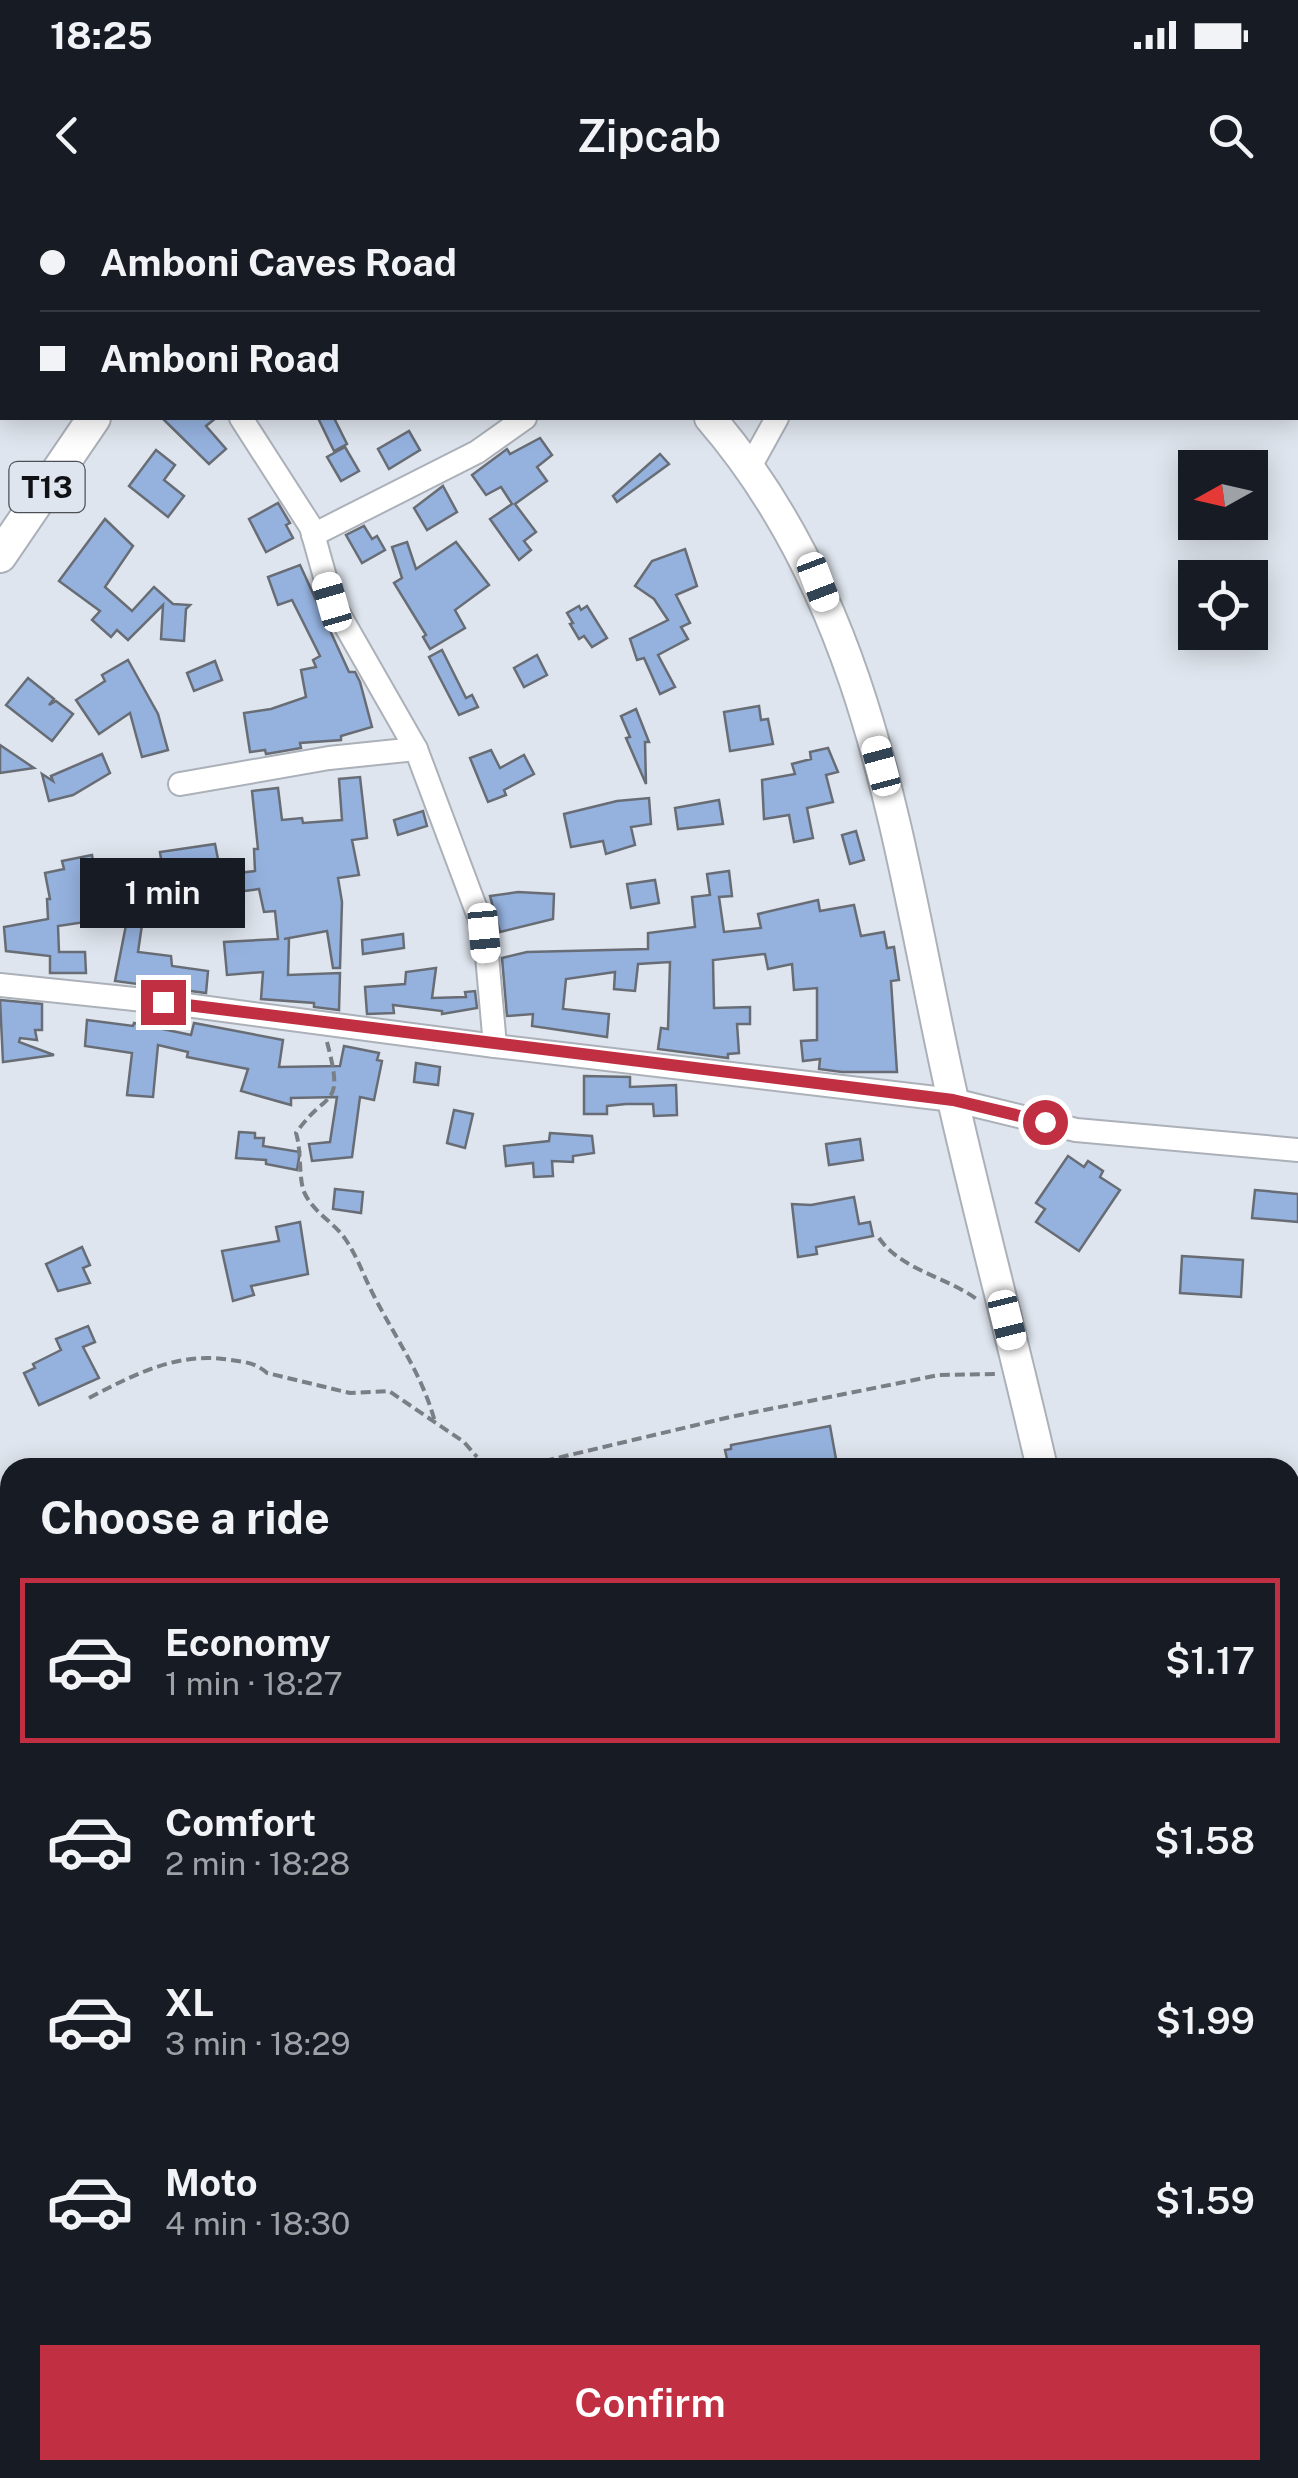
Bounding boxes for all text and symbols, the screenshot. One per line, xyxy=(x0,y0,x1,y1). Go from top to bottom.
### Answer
text: 18:25 xyxy=(50,13,153,58)
icon: back xyxy=(40,108,95,163)
icon: search xyxy=(1203,108,1258,163)
text: Zipcab xyxy=(577,109,721,162)
text: Amboni Caves Road xyxy=(100,240,457,285)
text: Amboni Road xyxy=(100,336,340,381)
north arrow xyxy=(1178,450,1268,540)
map controls xyxy=(1178,450,1268,650)
road number: T13 xyxy=(10,462,84,512)
car xyxy=(793,549,843,615)
button: locate xyxy=(1178,560,1268,650)
car xyxy=(309,569,355,635)
car xyxy=(859,733,903,799)
callout: 1 min xyxy=(80,857,246,927)
text: 1 min xyxy=(124,874,201,911)
car xyxy=(466,902,502,964)
route end xyxy=(141,980,186,1025)
route start xyxy=(1023,1100,1068,1145)
car xyxy=(985,1287,1029,1353)
text: Choose a ride xyxy=(40,1491,330,1544)
icon: car xyxy=(45,1616,135,1706)
text: Economy xyxy=(165,1620,331,1665)
text: $1.17 xyxy=(1165,1638,1255,1683)
text: 1 min · 18:27 xyxy=(165,1665,343,1702)
icon: car xyxy=(45,1796,135,1886)
text: Comfort xyxy=(165,1800,316,1845)
text: $1.58 xyxy=(1154,1818,1255,1863)
text: 2 min · 18:28 xyxy=(165,1845,350,1882)
icon: car xyxy=(45,1976,135,2066)
text: XL xyxy=(165,1980,214,2025)
text: $1.99 xyxy=(1155,1998,1255,2043)
text: 3 min · 18:29 xyxy=(165,2025,351,2062)
icon: car xyxy=(45,2156,135,2246)
text: Moto xyxy=(165,2160,258,2205)
text: $1.59 xyxy=(1155,2178,1255,2223)
text: 4 min · 18:30 xyxy=(165,2205,350,2242)
button: Confirm xyxy=(40,2345,1260,2460)

